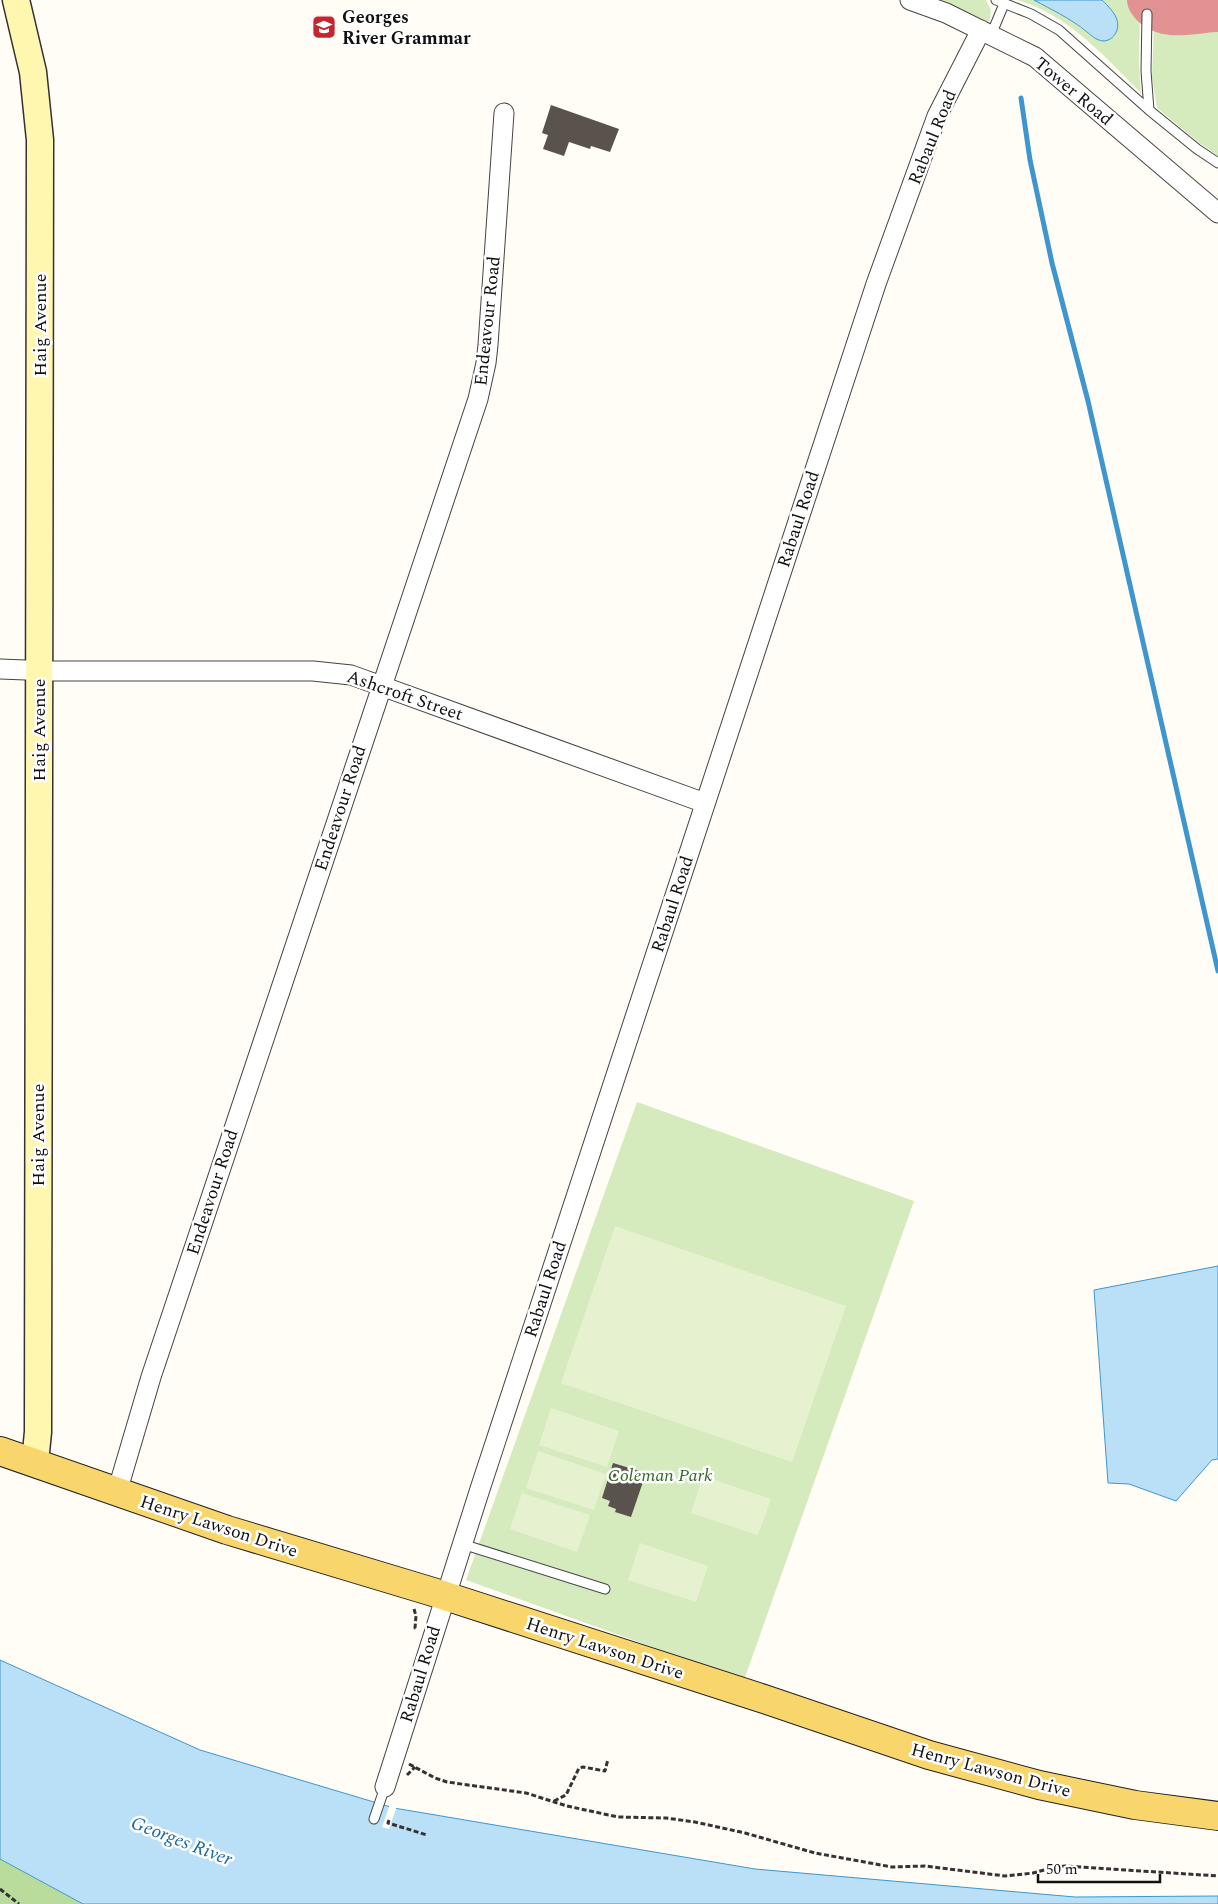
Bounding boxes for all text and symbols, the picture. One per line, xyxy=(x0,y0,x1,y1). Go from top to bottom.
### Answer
place label: Georges River Grammar xyxy=(342,4,471,52)
school or university icon: Georges River Grammar xyxy=(311,14,337,40)
street label: Tower Road xyxy=(1028,50,1119,132)
street label: Rabaul Road xyxy=(901,86,964,189)
street label: Endeavour Road xyxy=(467,255,508,387)
street label: Haig Avenue xyxy=(27,274,54,376)
street label: Rabaul Road xyxy=(770,467,827,571)
street label: Ashcroft Street xyxy=(343,663,467,728)
street label: Haig Avenue xyxy=(26,679,53,781)
street label: Endeavour Road xyxy=(307,742,373,874)
street label: Rabaul Road xyxy=(644,852,701,956)
street label: Haig Avenue xyxy=(25,1084,52,1186)
street label: Endeavour Road xyxy=(179,1126,245,1258)
street label: Rabaul Road xyxy=(517,1237,574,1341)
park label: Coleman Park xyxy=(608,1462,713,1489)
street label: Henry Lawson Drive xyxy=(137,1488,301,1565)
street label: Henry Lawson Drive xyxy=(523,1610,687,1687)
street label: Rabaul Road xyxy=(393,1622,448,1726)
street label: Henry Lawson Drive xyxy=(908,1736,1074,1805)
water label: Georges River xyxy=(127,1809,237,1874)
scale bar xyxy=(1038,1852,1160,1884)
text: 50 m xyxy=(1046,1858,1078,1881)

